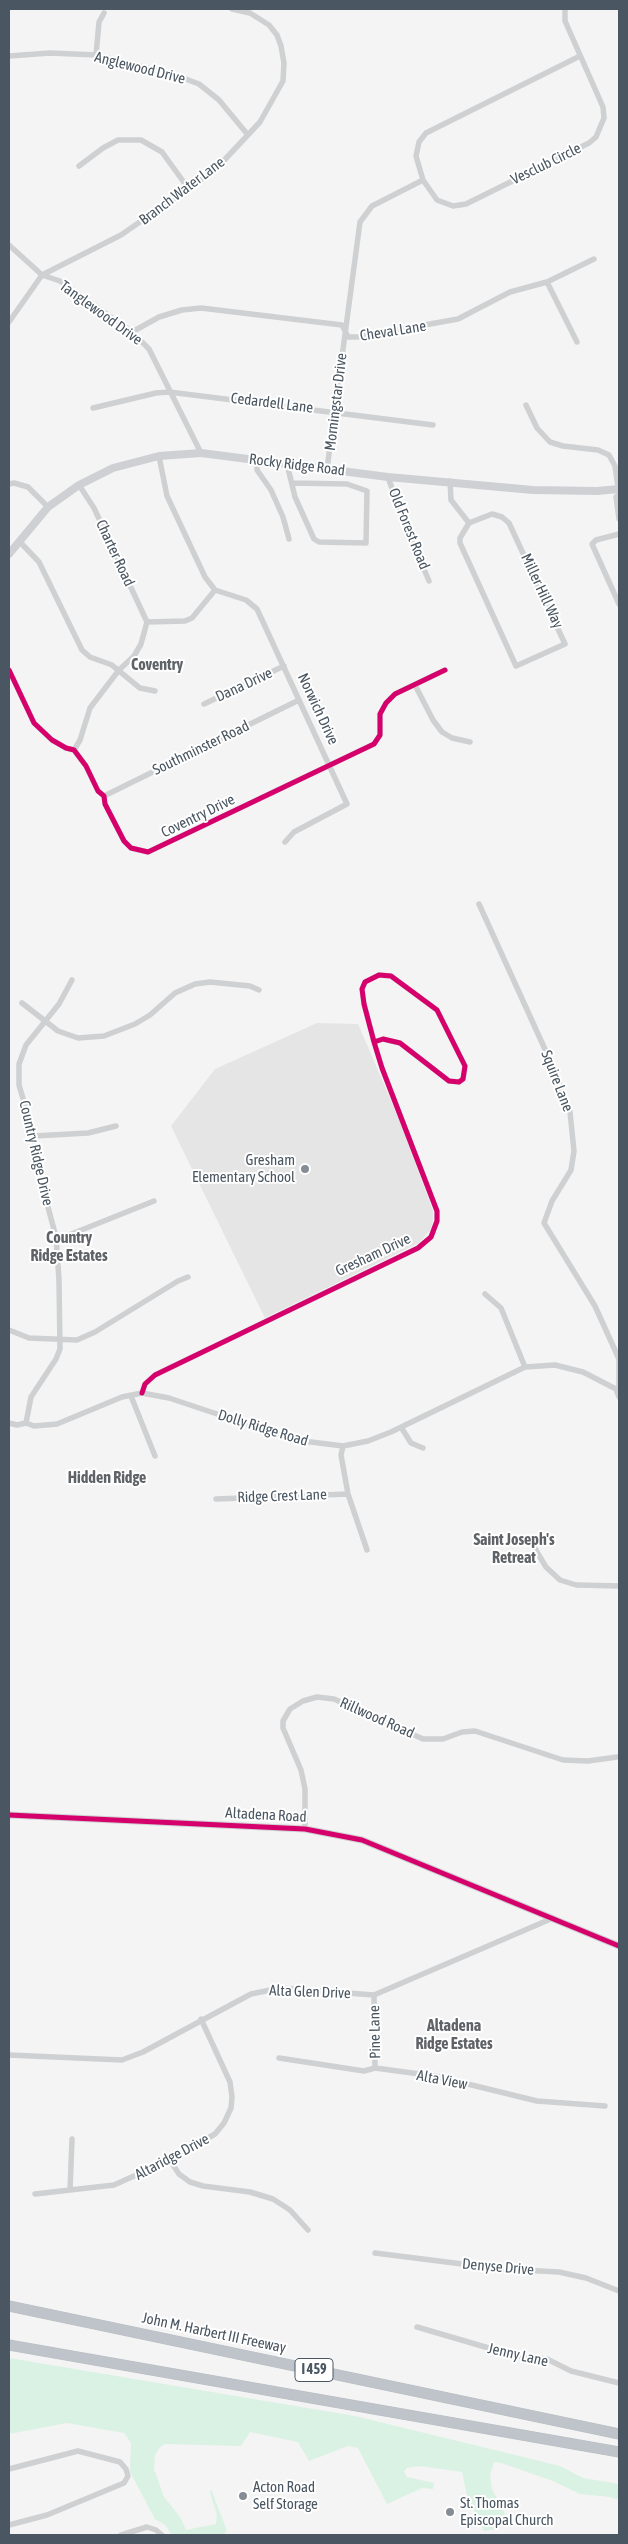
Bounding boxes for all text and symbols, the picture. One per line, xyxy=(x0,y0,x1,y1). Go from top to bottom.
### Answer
street label: Anglewood Drive xyxy=(93,48,187,88)
street label: Vesclub Circle xyxy=(508,139,584,189)
street label: Branch Water Lane xyxy=(136,153,228,229)
street label: Tanglewood Drive xyxy=(56,277,146,349)
street label: Cheval Lane xyxy=(359,317,427,345)
street label: Morningstar Drive xyxy=(321,352,351,452)
street label: Cedardell Lane xyxy=(230,389,314,417)
street label: Rocky Ridge Road xyxy=(248,450,346,480)
street label: Old Forest Road xyxy=(385,486,433,572)
street label: Charter Road xyxy=(92,517,138,589)
street label: Miller Hill Way xyxy=(517,551,567,631)
district label: Coventry xyxy=(131,655,183,675)
street label: Dana Drive xyxy=(213,664,275,706)
street label: Norwich Drive xyxy=(294,670,342,748)
street label: Southminster Road xyxy=(150,717,252,779)
street label: Coventry Drive xyxy=(158,790,238,842)
street label: Squire Lane xyxy=(537,1048,577,1114)
street label: Country Ridge Drive xyxy=(15,1099,57,1207)
place label: Gresham Elementary School xyxy=(192,1151,295,1186)
marker: Gresham Elementary School xyxy=(299,1163,311,1175)
district label: Country Ridge Estates xyxy=(30,1228,108,1266)
street label: Gresham Drive xyxy=(333,1230,413,1280)
street label: Dolly Ridge Road xyxy=(216,1406,310,1450)
district label: Hidden Ridge xyxy=(68,1468,146,1488)
street label: Ridge Crest Lane xyxy=(237,1485,327,1507)
district label: Saint Joseph's Retreat xyxy=(473,1530,555,1568)
street label: Rillwood Road xyxy=(337,1694,417,1742)
street label: Altadena Road xyxy=(225,1804,307,1826)
street label: Alta Glen Drive xyxy=(269,1982,351,2002)
street label: Pine Lane xyxy=(366,2005,384,2059)
district label: Altadena Ridge Estates xyxy=(415,2016,493,2054)
street label: Alta View xyxy=(415,2066,469,2094)
street label: Altaridge Drive xyxy=(132,2130,212,2184)
street label: Denyse Drive xyxy=(461,2255,535,2279)
street label: John M. Harbert III Freeway xyxy=(140,2309,288,2357)
street label: Jenny Lane xyxy=(486,2339,550,2371)
road number: I 459 xyxy=(295,2358,333,2382)
place label: Acton Road Self Storage xyxy=(253,2478,318,2513)
marker: Acton Road Self Storage xyxy=(237,2490,249,2502)
place label: St. Thomas Episcopal Church xyxy=(460,2494,553,2529)
marker: St. Thomas Episcopal Church xyxy=(444,2506,456,2518)

